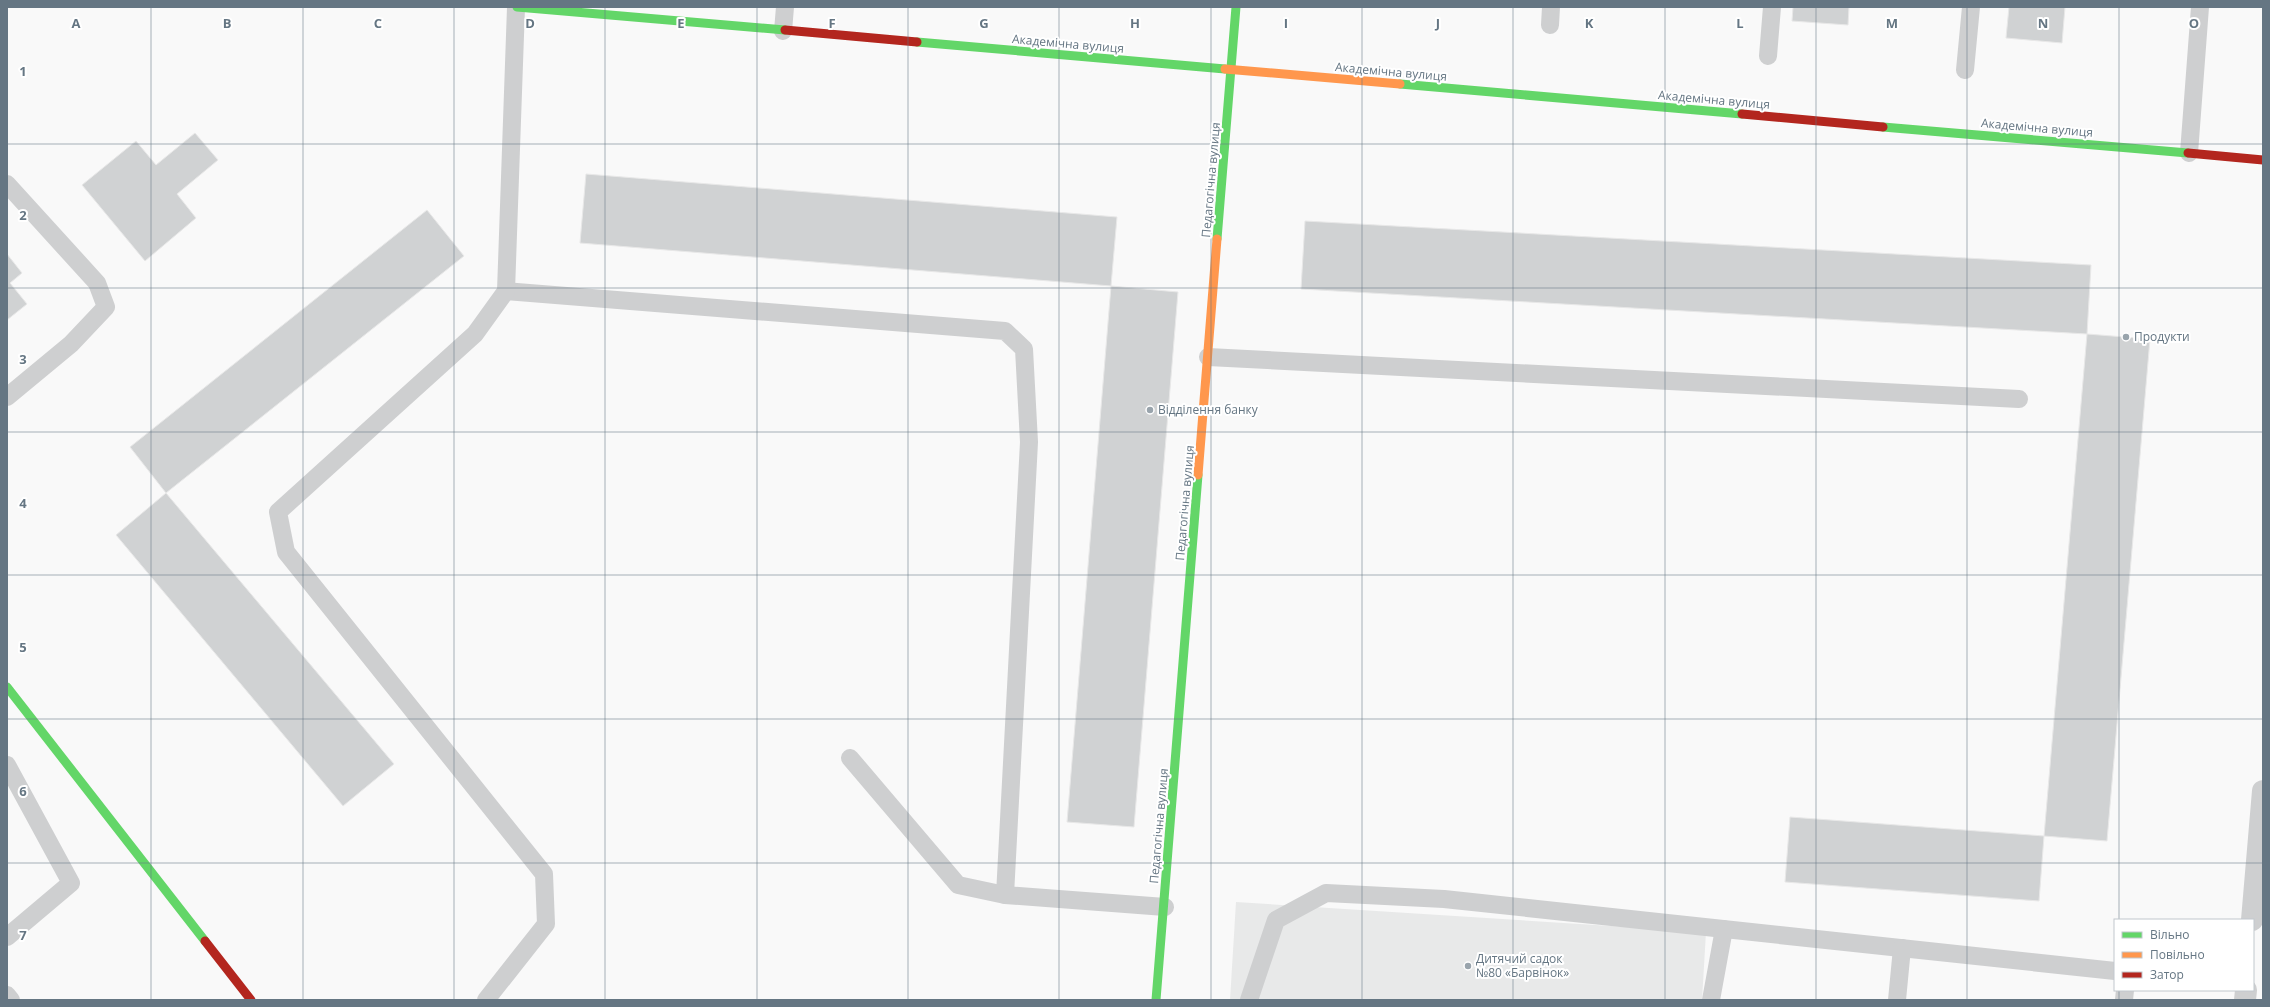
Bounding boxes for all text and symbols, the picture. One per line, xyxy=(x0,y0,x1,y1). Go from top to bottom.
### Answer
text: A xyxy=(72,14,81,32)
text: B xyxy=(223,14,232,32)
text: C xyxy=(374,14,382,32)
text: D xyxy=(525,14,535,32)
text: E xyxy=(677,14,685,32)
text: F xyxy=(828,14,836,32)
text: G xyxy=(979,14,989,32)
text: H xyxy=(1130,14,1140,32)
text: I xyxy=(1284,14,1288,32)
text: J xyxy=(1435,14,1440,32)
text: K xyxy=(1585,14,1594,32)
text: L xyxy=(1736,14,1744,32)
text: M xyxy=(1886,14,1898,32)
text: N xyxy=(2038,14,2048,32)
text: O xyxy=(2189,14,2199,32)
street label: Академічна вулиця xyxy=(1011,30,1125,57)
street label: Академічна вулиця xyxy=(1334,58,1448,85)
text: 1 xyxy=(19,62,27,80)
street label: Академічна вулиця xyxy=(1657,86,1771,113)
street label: Академічна вулиця xyxy=(1980,114,2094,141)
street label: Педагогічна вулиця xyxy=(1197,122,1224,238)
text: 2 xyxy=(19,206,27,224)
place label: Продукти xyxy=(2134,328,2190,345)
marker: Продукти xyxy=(2121,332,2131,342)
text: 3 xyxy=(19,350,27,368)
place label: Відділення банку xyxy=(1158,401,1259,418)
marker: Відділення банку xyxy=(1145,405,1155,415)
street label: Педагогічна вулиця xyxy=(1171,445,1198,561)
text: 4 xyxy=(19,494,27,512)
text: 5 xyxy=(19,638,27,656)
street label: Педагогічна вулиця xyxy=(1145,768,1172,884)
text: 6 xyxy=(19,782,27,800)
legend xyxy=(2114,919,2254,991)
text: 7 xyxy=(19,926,27,944)
text: Вільно xyxy=(2150,926,2190,943)
text: Повільно xyxy=(2150,946,2205,963)
place label: Дитячий садок №80 «Барвінок» xyxy=(1476,950,1569,981)
marker: Дитячий садок №80 «Барвінок» xyxy=(1463,961,1473,971)
text: Затор xyxy=(2150,966,2184,983)

